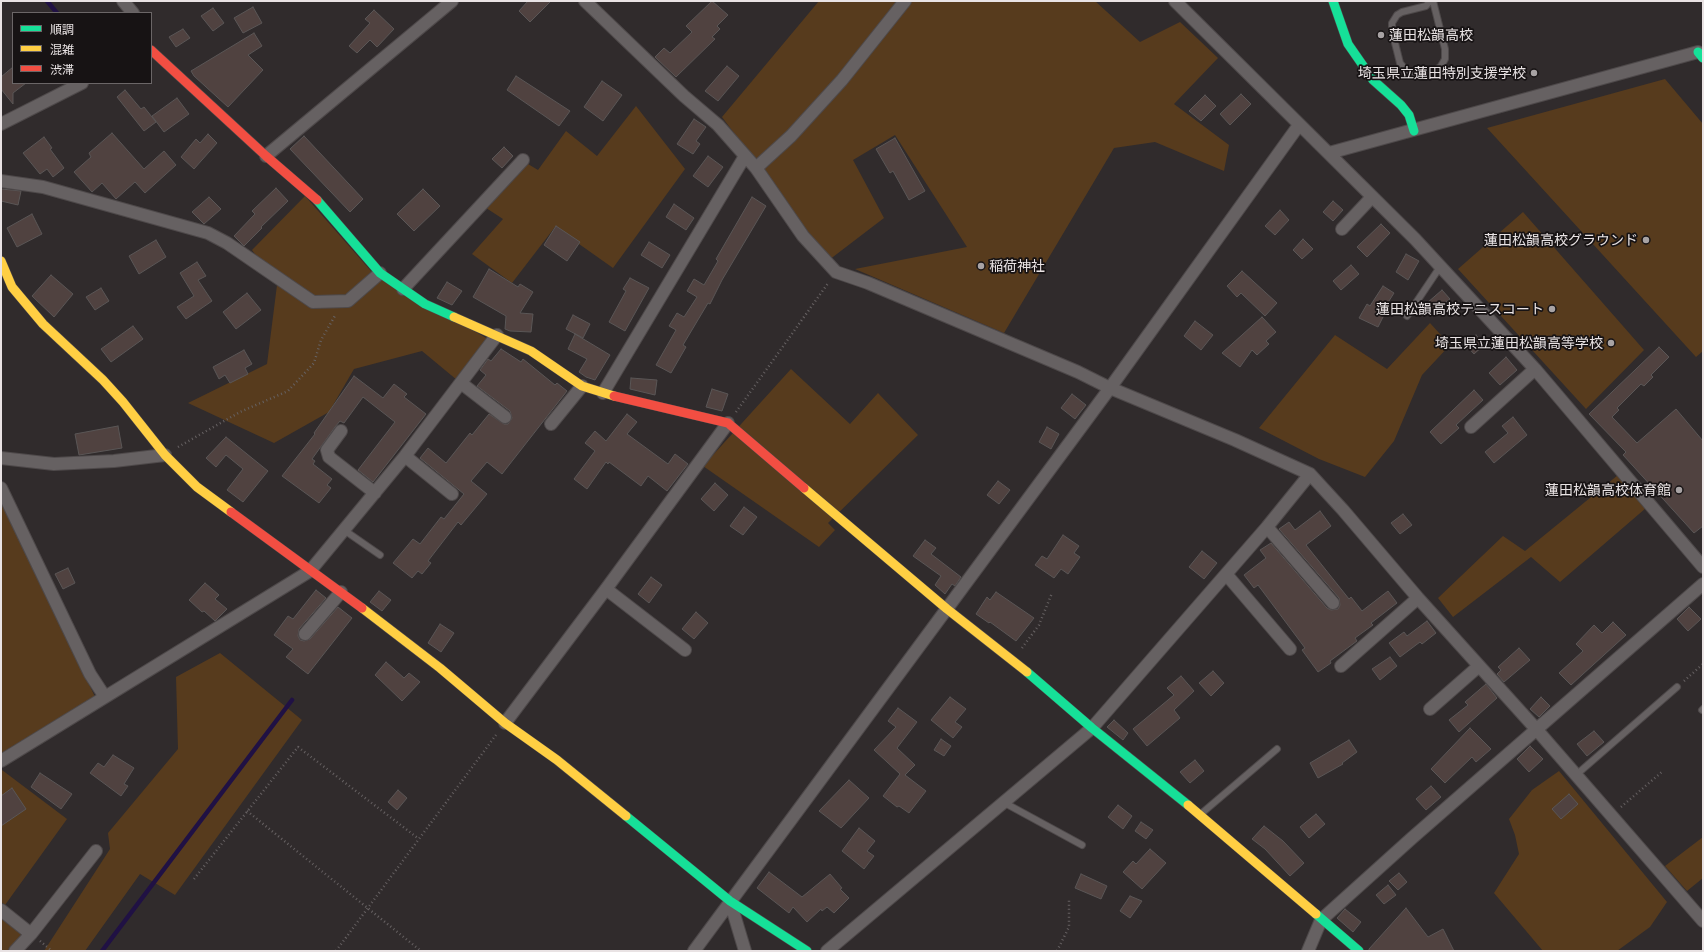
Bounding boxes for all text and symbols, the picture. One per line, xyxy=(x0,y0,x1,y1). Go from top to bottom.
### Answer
legend xyxy=(12,12,152,84)
text: 順調 xyxy=(50,22,74,36)
place label: 蓮田松韻高校 xyxy=(1389,27,1473,43)
marker: 蓮田松韻高校 xyxy=(1376,30,1386,40)
text: 混雑 xyxy=(50,42,74,56)
text: 渋滞 xyxy=(50,62,74,76)
place label: 埼玉県立蓮田特別支援学校 xyxy=(1358,65,1526,81)
marker: 埼玉県立蓮田特別支援学校 xyxy=(1529,68,1539,78)
place label: 蓮田松韻高校グラウンド xyxy=(1484,232,1638,248)
marker: 蓮田松韻高校グラウンド xyxy=(1641,235,1651,245)
place label: 稲荷神社 xyxy=(989,258,1045,274)
marker: 稲荷神社 xyxy=(976,261,986,271)
place label: 蓮田松韻高校テニスコート xyxy=(1376,301,1544,317)
marker: 蓮田松韻高校テニスコート xyxy=(1547,304,1557,314)
place label: 埼玉県立蓮田松韻高等学校 xyxy=(1435,335,1603,351)
marker: 埼玉県立蓮田松韻高等学校 xyxy=(1606,338,1616,348)
place label: 蓮田松韻高校体育館 xyxy=(1545,482,1671,498)
marker: 蓮田松韻高校体育館 xyxy=(1674,485,1684,495)

